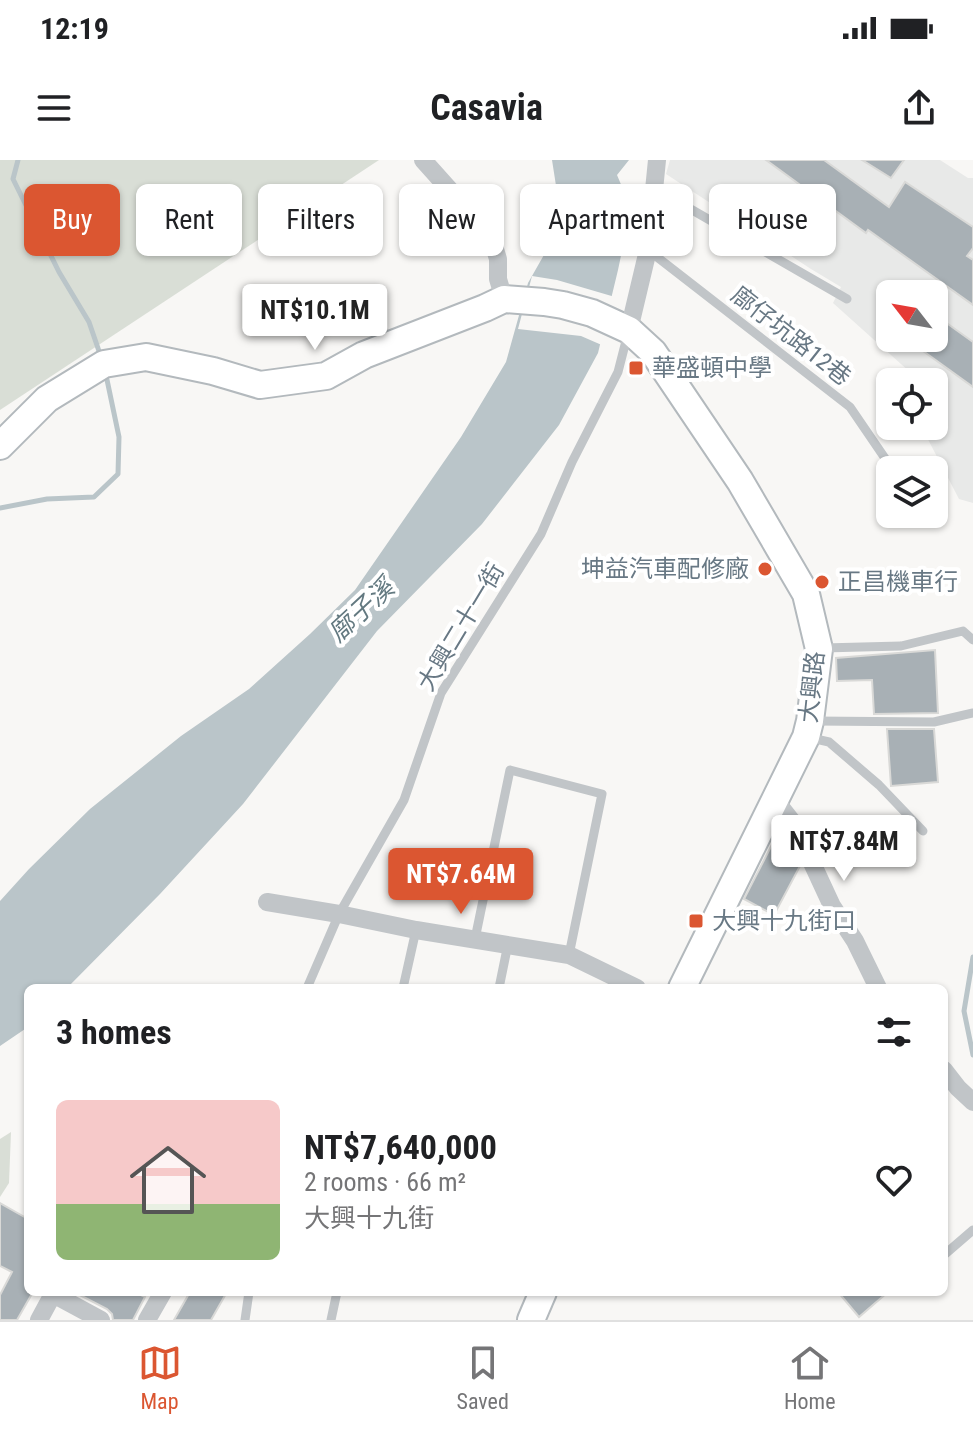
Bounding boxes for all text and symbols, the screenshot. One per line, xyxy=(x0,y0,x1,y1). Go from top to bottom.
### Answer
text: 12:19 xyxy=(40,11,109,46)
icon: menu xyxy=(32,86,76,130)
icon: share xyxy=(897,86,941,130)
text: Casavia xyxy=(430,87,543,129)
chip: Buy xyxy=(24,184,120,256)
chip: Rent xyxy=(136,184,242,256)
chip: Filters xyxy=(258,184,383,256)
chip: New xyxy=(399,184,504,256)
chip: Apartment xyxy=(520,184,693,256)
chip: House xyxy=(709,184,836,256)
north arrow xyxy=(876,280,948,352)
map controls xyxy=(876,280,948,528)
street label: 廍仔坑路12巷 xyxy=(726,281,856,391)
pin: NT$10.1M xyxy=(232,284,398,352)
text: NT$10.1M xyxy=(260,295,370,325)
place label: 華盛頓中學 xyxy=(652,354,772,382)
marker: 華盛頓中學 xyxy=(627,359,645,377)
button: locate xyxy=(876,368,948,440)
button: layers xyxy=(876,456,948,528)
place label: 坤益汽車配修廠 xyxy=(581,555,749,583)
street label: 大興二十一街 xyxy=(412,558,510,696)
marker: 坤益汽車配修廠 xyxy=(756,560,774,578)
place label: 正昌機車行 xyxy=(838,568,958,596)
water label: 廍子溪 xyxy=(322,570,403,648)
marker: 正昌機車行 xyxy=(813,573,831,591)
street label: 大興路 xyxy=(794,650,830,724)
pin: NT$7.84M xyxy=(761,815,927,883)
text: NT$7.84M xyxy=(789,826,899,856)
pin: NT$7.64M xyxy=(378,848,544,916)
text: NT$7.64M xyxy=(406,859,516,889)
place label: 大興十九街口 xyxy=(712,907,856,935)
marker: 大興十九街口 xyxy=(687,912,705,930)
icon: filters xyxy=(872,1010,916,1054)
text: 3 homes xyxy=(56,1012,172,1052)
text: NT$7,640,000 xyxy=(304,1127,497,1167)
icon: home xyxy=(120,1132,216,1228)
icon: heart xyxy=(872,1158,916,1202)
text: 2 rooms · 66 m² xyxy=(304,1167,466,1197)
text: 大興十九街 xyxy=(304,1203,434,1233)
tab: Map xyxy=(138,1341,182,1414)
tab: Saved xyxy=(457,1341,509,1414)
tab: Home xyxy=(784,1341,835,1414)

